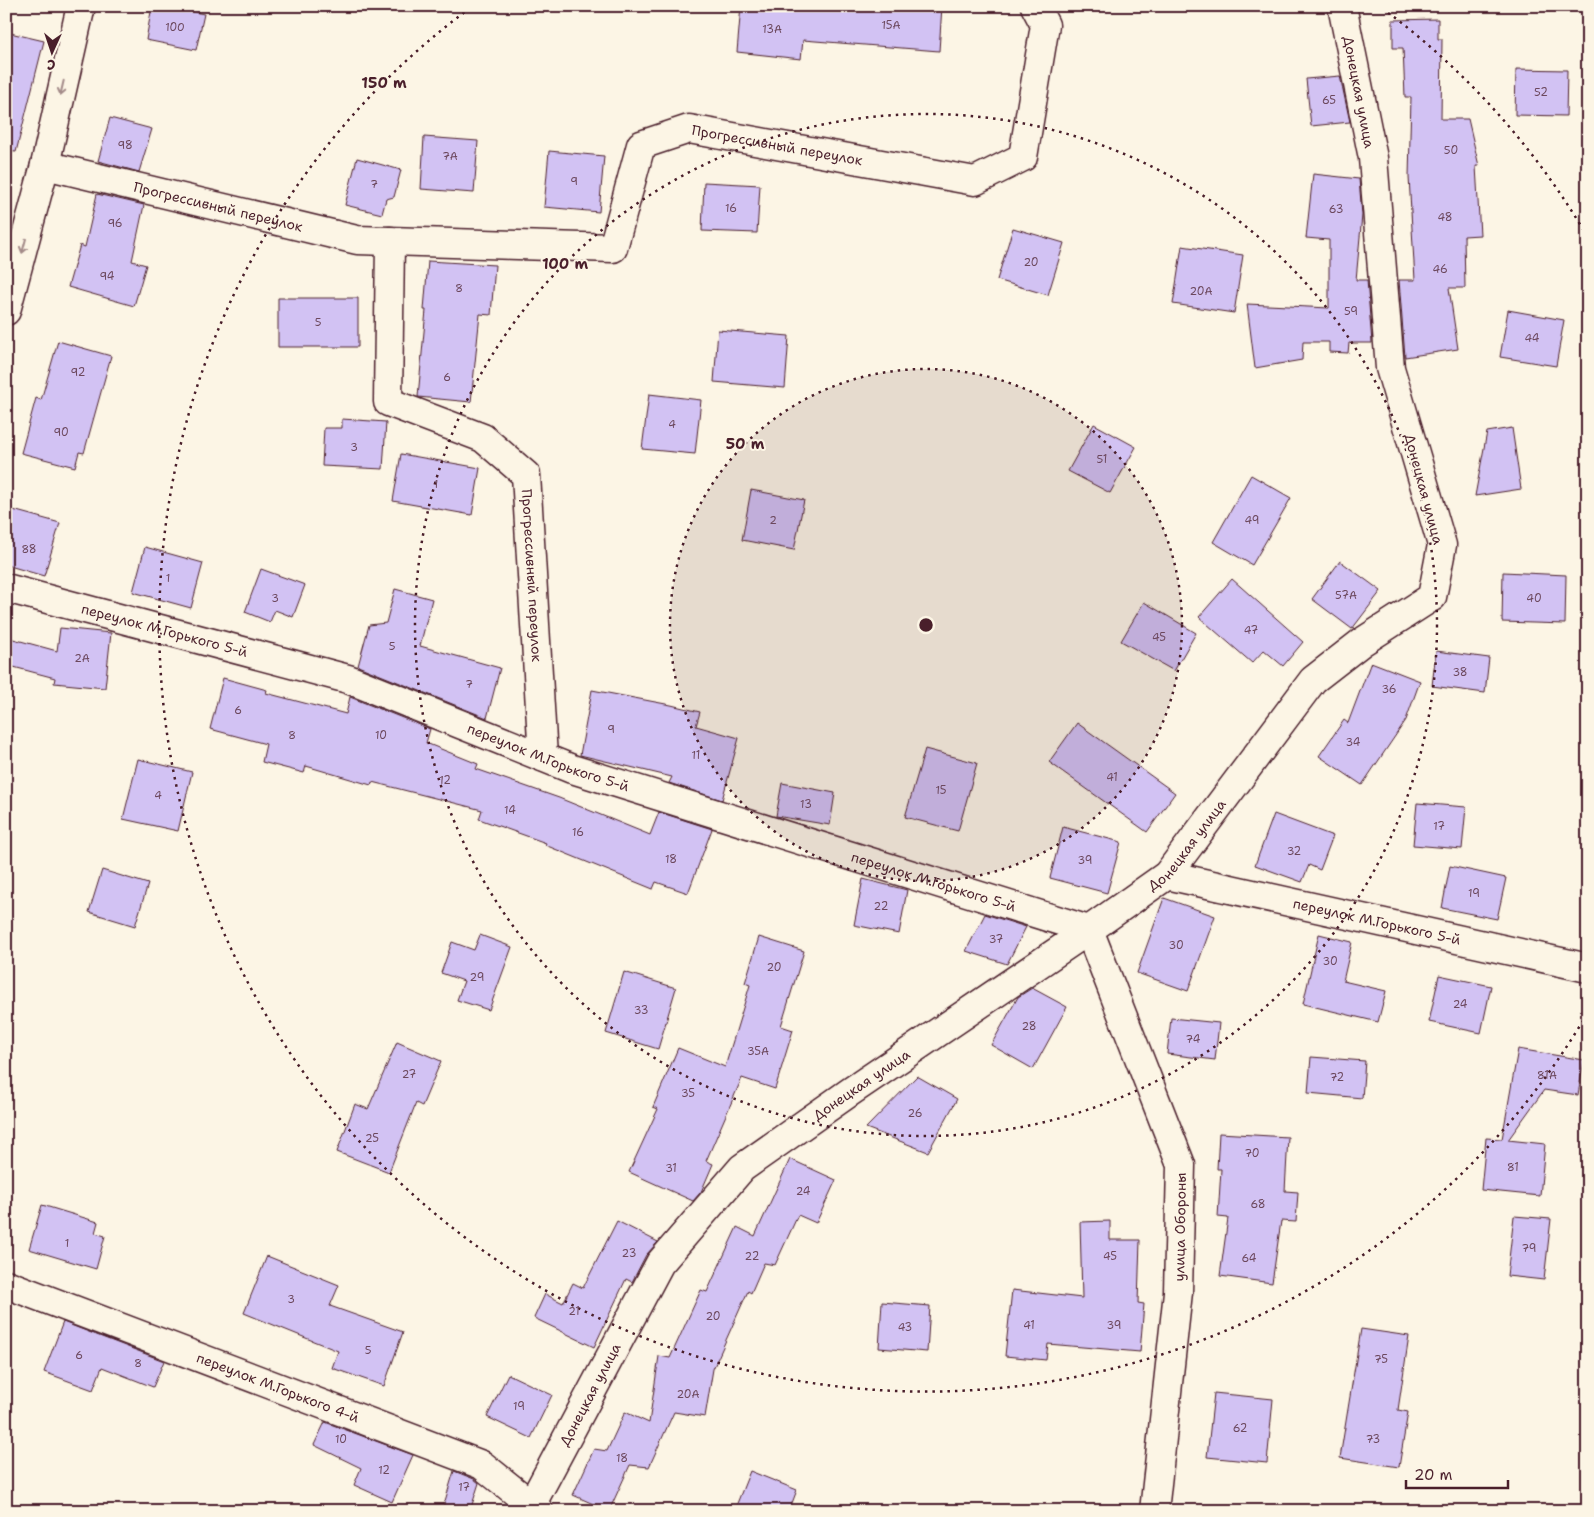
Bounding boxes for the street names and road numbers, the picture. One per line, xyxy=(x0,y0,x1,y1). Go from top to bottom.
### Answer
street label: Донецкая улица xyxy=(1339,34,1379,150)
street label: Прогрессивный переулок xyxy=(690,121,865,169)
street label: Прогрессивный переулок xyxy=(132,178,305,236)
street label: Донецкая улица xyxy=(1401,432,1448,547)
street label: Прогрессивный переулок xyxy=(518,488,546,663)
street label: переулок М.Горького 5-й xyxy=(79,599,250,661)
street label: переулок М.Горького 5-й xyxy=(465,719,631,795)
street label: Донецкая улица xyxy=(1144,795,1230,895)
street label: переулок М.Горького 5-й xyxy=(849,848,1018,916)
street label: переулок М.Горького 5-й xyxy=(1291,894,1463,949)
street label: Донецкая улица xyxy=(809,1045,914,1124)
street label: улица Обороны xyxy=(1170,1172,1190,1282)
street label: Донецкая улица xyxy=(555,1340,625,1449)
street label: переулок М.Горького 4-й xyxy=(194,1348,362,1427)

